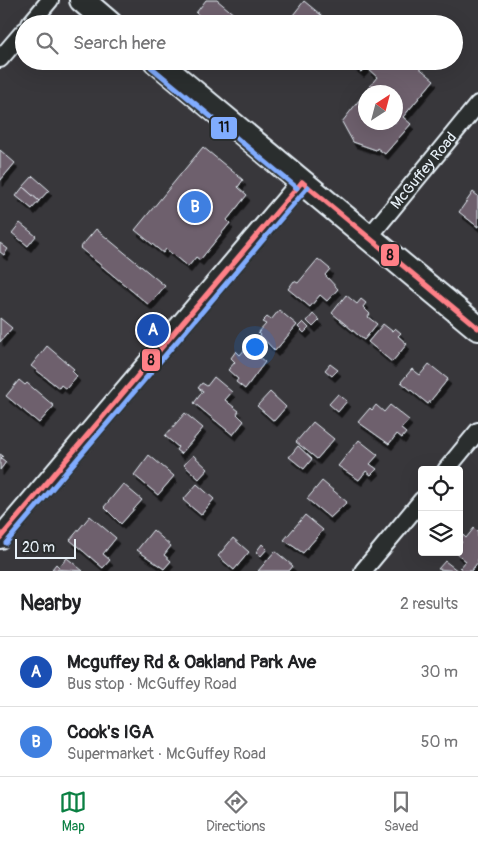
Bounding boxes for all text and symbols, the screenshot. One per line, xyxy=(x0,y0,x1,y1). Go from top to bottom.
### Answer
search box xyxy=(15,15,463,70)
icon: search xyxy=(33,29,61,57)
text: Search here xyxy=(73,31,166,55)
north arrow xyxy=(358,85,403,130)
line badge: 11 xyxy=(210,116,238,140)
text: 11 xyxy=(219,119,229,136)
street label: McGuffey Road xyxy=(387,128,461,213)
pin: B xyxy=(179,188,211,226)
line badge: 8 xyxy=(380,243,400,267)
text: 8 xyxy=(386,247,394,264)
pin: A xyxy=(137,311,169,349)
your location xyxy=(242,334,268,360)
line badge: 8 xyxy=(141,348,161,372)
text: 8 xyxy=(147,352,155,369)
map controls xyxy=(418,466,463,556)
button: locate xyxy=(418,466,463,511)
button: layers xyxy=(418,511,463,556)
scale bar xyxy=(15,536,76,559)
text: 20 m xyxy=(22,539,55,556)
text: Nearby xyxy=(20,590,81,617)
text: 2 results xyxy=(400,594,458,614)
text: Mcguffey Rd & Oakland Park Ave xyxy=(67,650,316,674)
text: A xyxy=(31,662,41,682)
text: 30 m xyxy=(420,662,458,682)
text: Bus stop · McGuffey Road xyxy=(67,674,237,694)
text: Cook's IGA xyxy=(67,720,154,744)
text: B xyxy=(31,732,41,752)
text: 50 m xyxy=(421,732,458,752)
text: Supermarket · McGuffey Road xyxy=(67,744,266,764)
tab: Map xyxy=(59,788,87,835)
tab: Directions xyxy=(206,788,265,835)
tab: Saved xyxy=(384,788,419,835)

